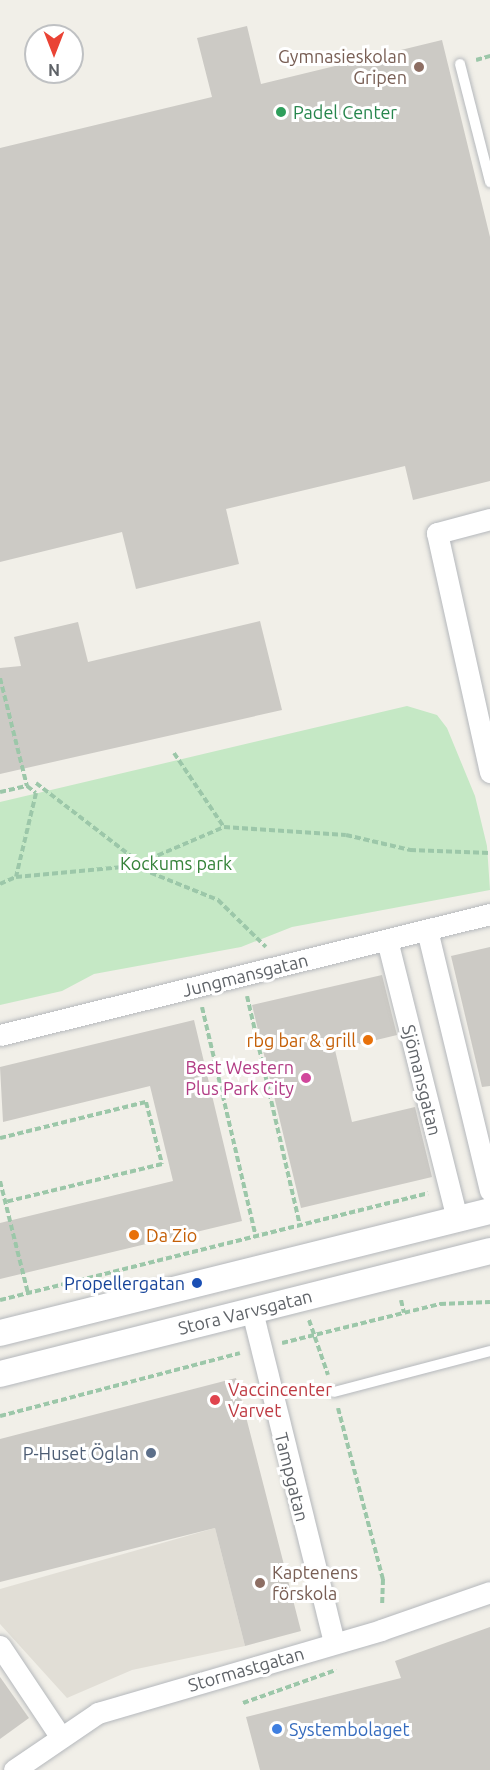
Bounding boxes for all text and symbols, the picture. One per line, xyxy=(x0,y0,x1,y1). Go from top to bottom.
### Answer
north arrow xyxy=(24,24,84,84)
place label: Gymnasieskolan Gripen xyxy=(278,46,407,88)
marker: Gymnasieskolan Gripen xyxy=(412,60,426,74)
text: N xyxy=(48,61,60,79)
place label: Padel Center xyxy=(293,101,397,123)
marker: Padel Center xyxy=(274,105,288,119)
park label: Kockums park xyxy=(120,852,232,874)
street label: Jungmansgatan xyxy=(180,949,310,1001)
street label: Sjömansgatan xyxy=(398,1022,446,1138)
place label: rbg bar & grill xyxy=(247,1029,356,1051)
marker: rbg bar & grill xyxy=(361,1033,375,1047)
place label: Best Western Plus Park City xyxy=(185,1057,294,1100)
marker: Best Western Plus Park City xyxy=(299,1071,313,1085)
place label: Da Zio xyxy=(146,1224,197,1246)
marker: Da Zio xyxy=(127,1228,141,1242)
place label: Propellergatan xyxy=(64,1272,185,1294)
marker: Propellergatan xyxy=(190,1276,204,1290)
street label: Stora Varvsgatan xyxy=(176,1285,314,1339)
place label: Vaccincenter Varvet xyxy=(228,1379,332,1422)
marker: Vaccincenter Varvet xyxy=(206,1391,224,1409)
street label: Tampgatan xyxy=(271,1430,313,1524)
place label: P-Huset Öglan xyxy=(23,1442,139,1464)
marker: P-Huset Öglan xyxy=(144,1446,158,1460)
place label: Kaptenens förskola xyxy=(272,1562,358,1604)
marker: Kaptenens förskola xyxy=(253,1576,267,1590)
street label: Stormastgatan xyxy=(186,1642,306,1696)
place label: Systembolaget xyxy=(289,1718,410,1740)
marker: Systembolaget xyxy=(270,1722,284,1736)

